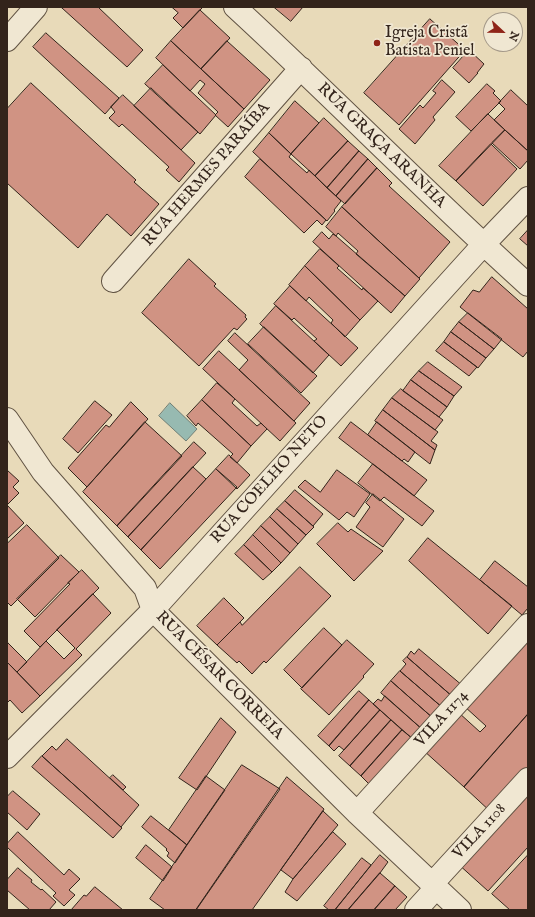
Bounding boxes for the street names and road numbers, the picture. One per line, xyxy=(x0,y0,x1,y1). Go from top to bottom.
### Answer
street label: RUA GRAÇA ARANHA xyxy=(313,79,449,213)
street label: RUA HERMES PARAÍBA xyxy=(139,99,275,251)
street label: RUA COELHO NETO xyxy=(207,412,333,548)
street label: RUA CÉSAR CORREIA xyxy=(151,608,287,744)
street label: VILA 1174 xyxy=(411,686,473,752)
street label: VILA 1108 xyxy=(449,800,511,864)

